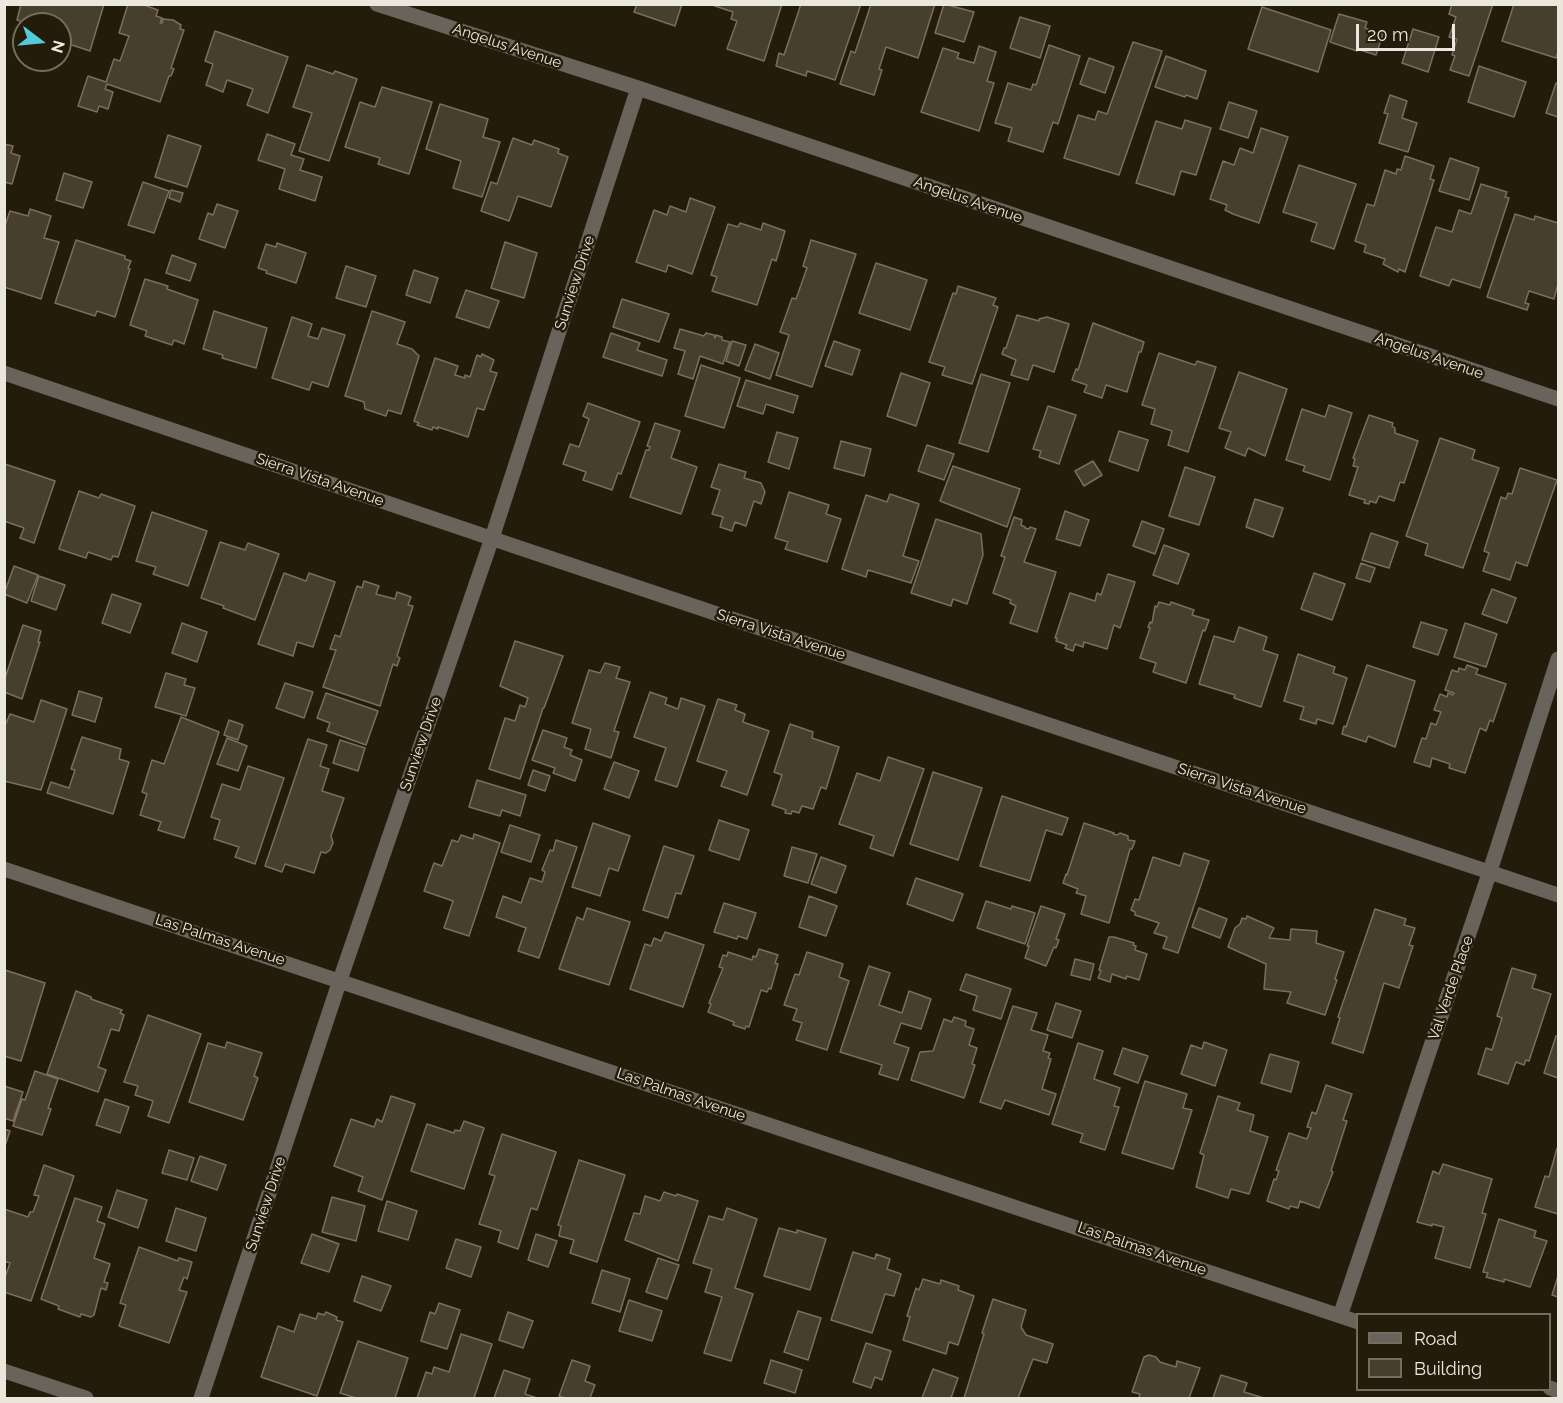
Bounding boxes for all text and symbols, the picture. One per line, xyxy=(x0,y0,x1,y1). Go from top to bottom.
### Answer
north arrow xyxy=(12,12,72,72)
scale bar xyxy=(1359,12,1458,50)
street label: Angelus Avenue xyxy=(450,20,564,72)
text: 20 m xyxy=(1367,24,1409,45)
text: N xyxy=(47,38,69,55)
street label: Angelus Avenue xyxy=(911,173,1025,227)
street label: Sunview Drive xyxy=(551,233,599,333)
street label: Angelus Avenue xyxy=(1372,329,1486,383)
street label: Sierra Vista Avenue xyxy=(254,450,386,510)
street label: Sierra Vista Avenue xyxy=(714,606,848,664)
street label: Sunview Drive xyxy=(396,695,446,793)
street label: Sierra Vista Avenue xyxy=(1175,760,1309,818)
street label: Las Palmas Avenue xyxy=(153,911,287,969)
street label: Val Verde Place xyxy=(1425,934,1477,1042)
street label: Las Palmas Avenue xyxy=(614,1064,748,1126)
street label: Sunview Drive xyxy=(242,1154,290,1254)
street label: Las Palmas Avenue xyxy=(1075,1218,1209,1280)
legend xyxy=(1356,1313,1551,1391)
text: Road xyxy=(1414,1328,1457,1349)
text: Building xyxy=(1414,1358,1482,1379)

